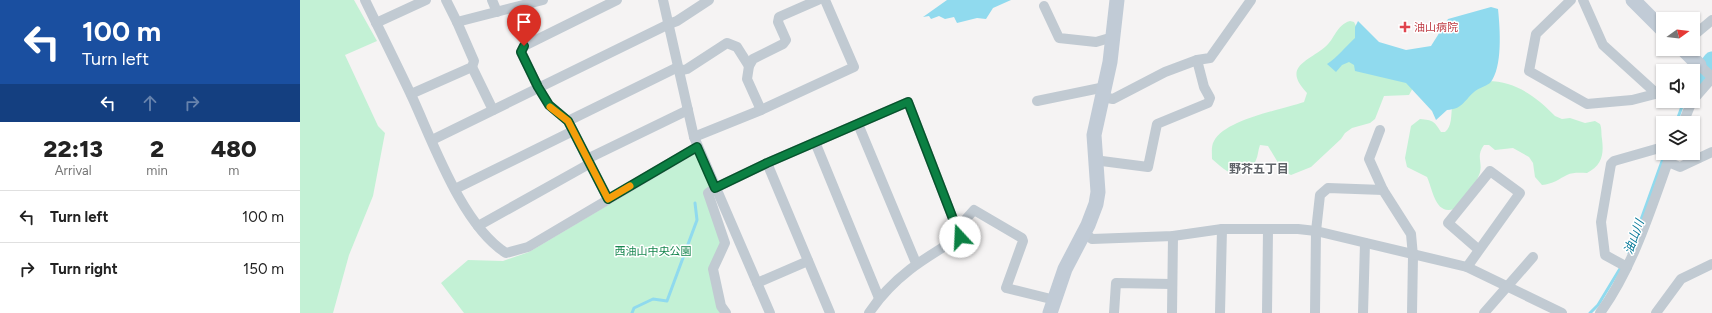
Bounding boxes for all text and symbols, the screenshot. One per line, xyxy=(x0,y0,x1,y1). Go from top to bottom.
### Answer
pin xyxy=(507,5,541,46)
icon: arrive xyxy=(513,11,535,33)
north arrow xyxy=(1656,12,1700,56)
map controls xyxy=(1656,12,1700,160)
text: 100 m xyxy=(82,14,161,48)
icon: left xyxy=(16,16,68,68)
marker: 油山病院 xyxy=(1399,21,1411,33)
place label: 油山病院 xyxy=(1414,21,1458,34)
text: Turn left xyxy=(82,48,149,70)
button: sound xyxy=(1656,64,1700,108)
icon: left xyxy=(97,92,119,114)
icon: ahead xyxy=(139,92,161,114)
icon: right xyxy=(181,92,203,114)
button: layers xyxy=(1656,116,1700,160)
text: 22:13 xyxy=(43,134,103,163)
text: 2 xyxy=(150,134,164,163)
text: 480 xyxy=(211,134,257,163)
district label: 野芥五丁目 xyxy=(1229,162,1289,176)
text: Arrival xyxy=(55,163,92,178)
text: min xyxy=(146,163,168,178)
text: m xyxy=(228,163,239,178)
icon: left xyxy=(16,206,38,228)
text: Turn left xyxy=(50,208,108,226)
text: 100 m xyxy=(242,208,284,226)
position arrow xyxy=(939,216,981,258)
water label: 油山川 xyxy=(1621,216,1647,256)
park label: 西油山中央公園 xyxy=(615,245,692,258)
icon: right xyxy=(16,258,38,280)
text: Turn right xyxy=(50,260,118,278)
text: 150 m xyxy=(243,260,284,278)

